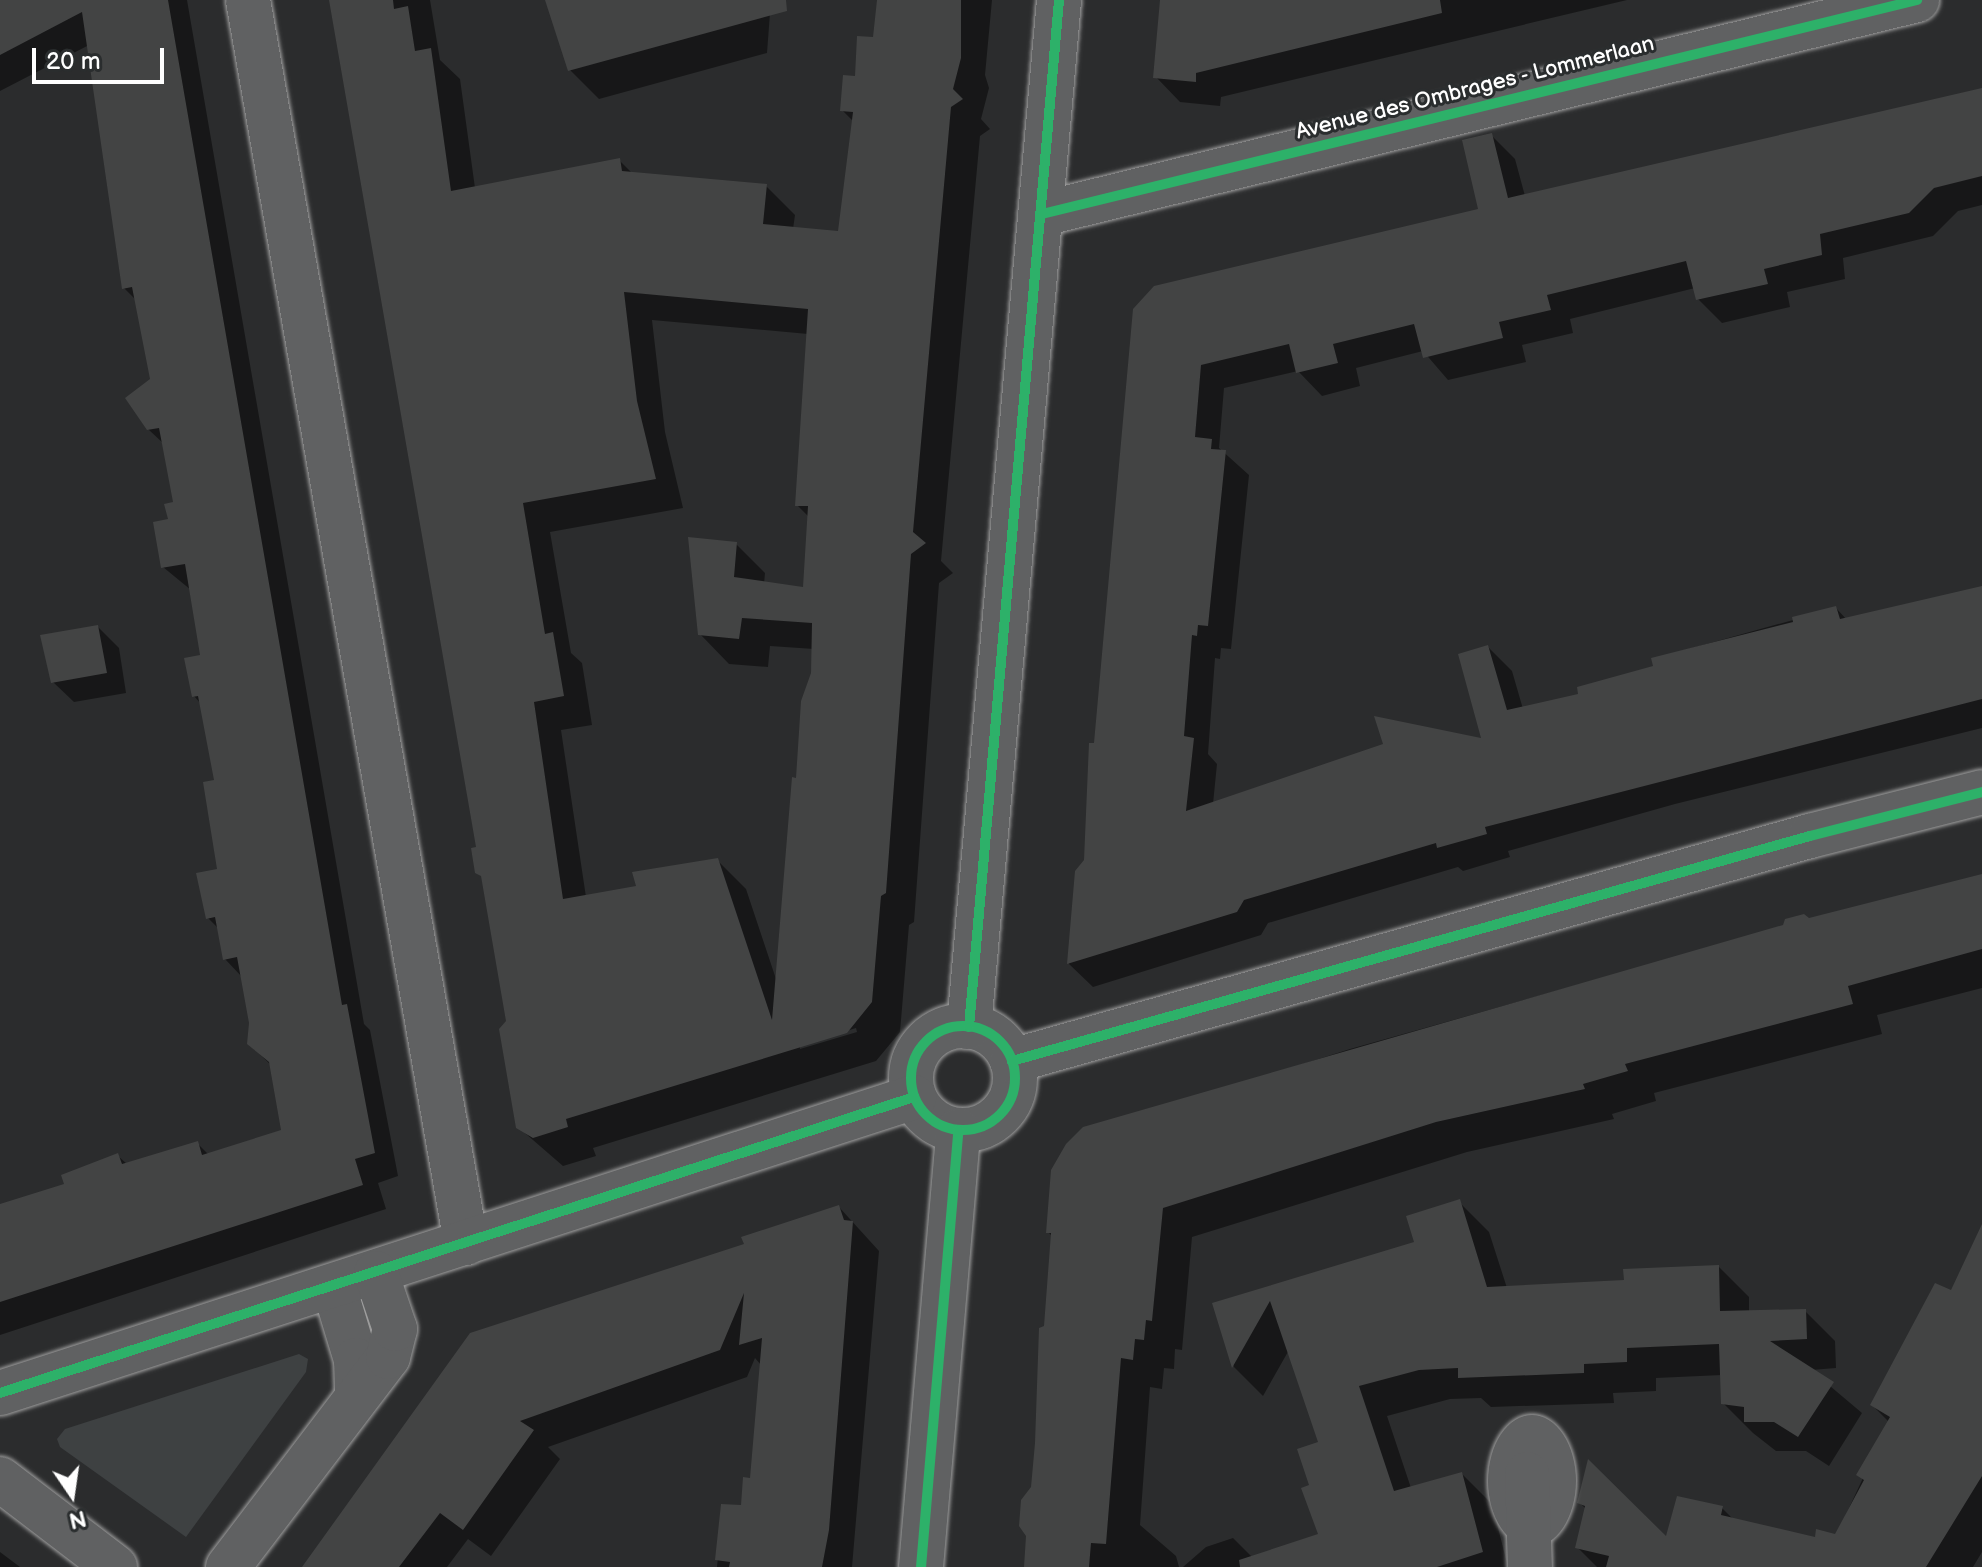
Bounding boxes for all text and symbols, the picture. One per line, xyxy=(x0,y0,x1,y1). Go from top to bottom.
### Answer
street label: Avenue des Ombrages - Lommerlaan xyxy=(1292,30,1658,146)
scale bar xyxy=(36,32,168,82)
text: 20 m xyxy=(46,47,101,76)
north arrow xyxy=(32,1455,112,1535)
text: N xyxy=(66,1504,89,1534)

